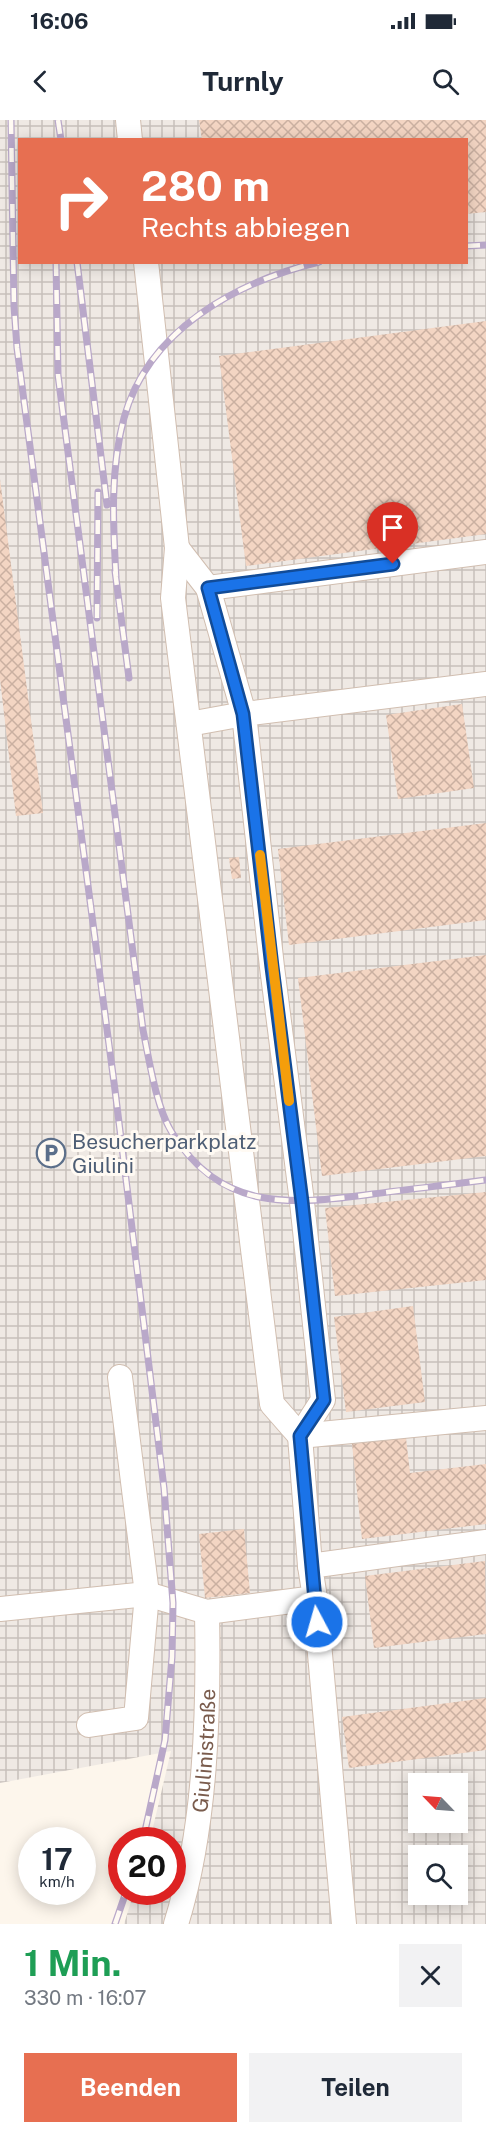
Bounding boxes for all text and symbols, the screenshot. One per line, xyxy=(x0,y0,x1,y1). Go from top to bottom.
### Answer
text: 16:06 xyxy=(30,8,89,34)
icon: back xyxy=(24,65,57,98)
text: Turnly xyxy=(202,65,284,97)
icon: search xyxy=(429,65,462,98)
text: 280 m xyxy=(141,161,270,210)
icon: right xyxy=(42,162,120,240)
text: Rechts abbiegen xyxy=(141,211,350,243)
pin xyxy=(367,502,418,564)
icon: arrive xyxy=(376,511,409,544)
place label: Besucherparkplatz Giulini xyxy=(72,1129,256,1178)
parking icon: Besucherparkplatz Giulini xyxy=(35,1137,67,1169)
position arrow xyxy=(285,1590,349,1654)
street label: Giulinistraße xyxy=(187,1688,220,1814)
north arrow xyxy=(408,1773,468,1833)
map controls xyxy=(408,1773,468,1905)
speed limit sign: 20 xyxy=(108,1827,186,1905)
text: 17 xyxy=(41,1841,73,1877)
button: search xyxy=(408,1845,468,1905)
text: km/h xyxy=(39,1873,75,1890)
text: 1 Min. xyxy=(24,1942,121,1984)
button: close xyxy=(399,1944,462,2007)
text: 330 m · 16:07 xyxy=(24,1986,147,2010)
button: Beenden xyxy=(24,2053,237,2122)
button: Teilen xyxy=(249,2053,462,2122)

